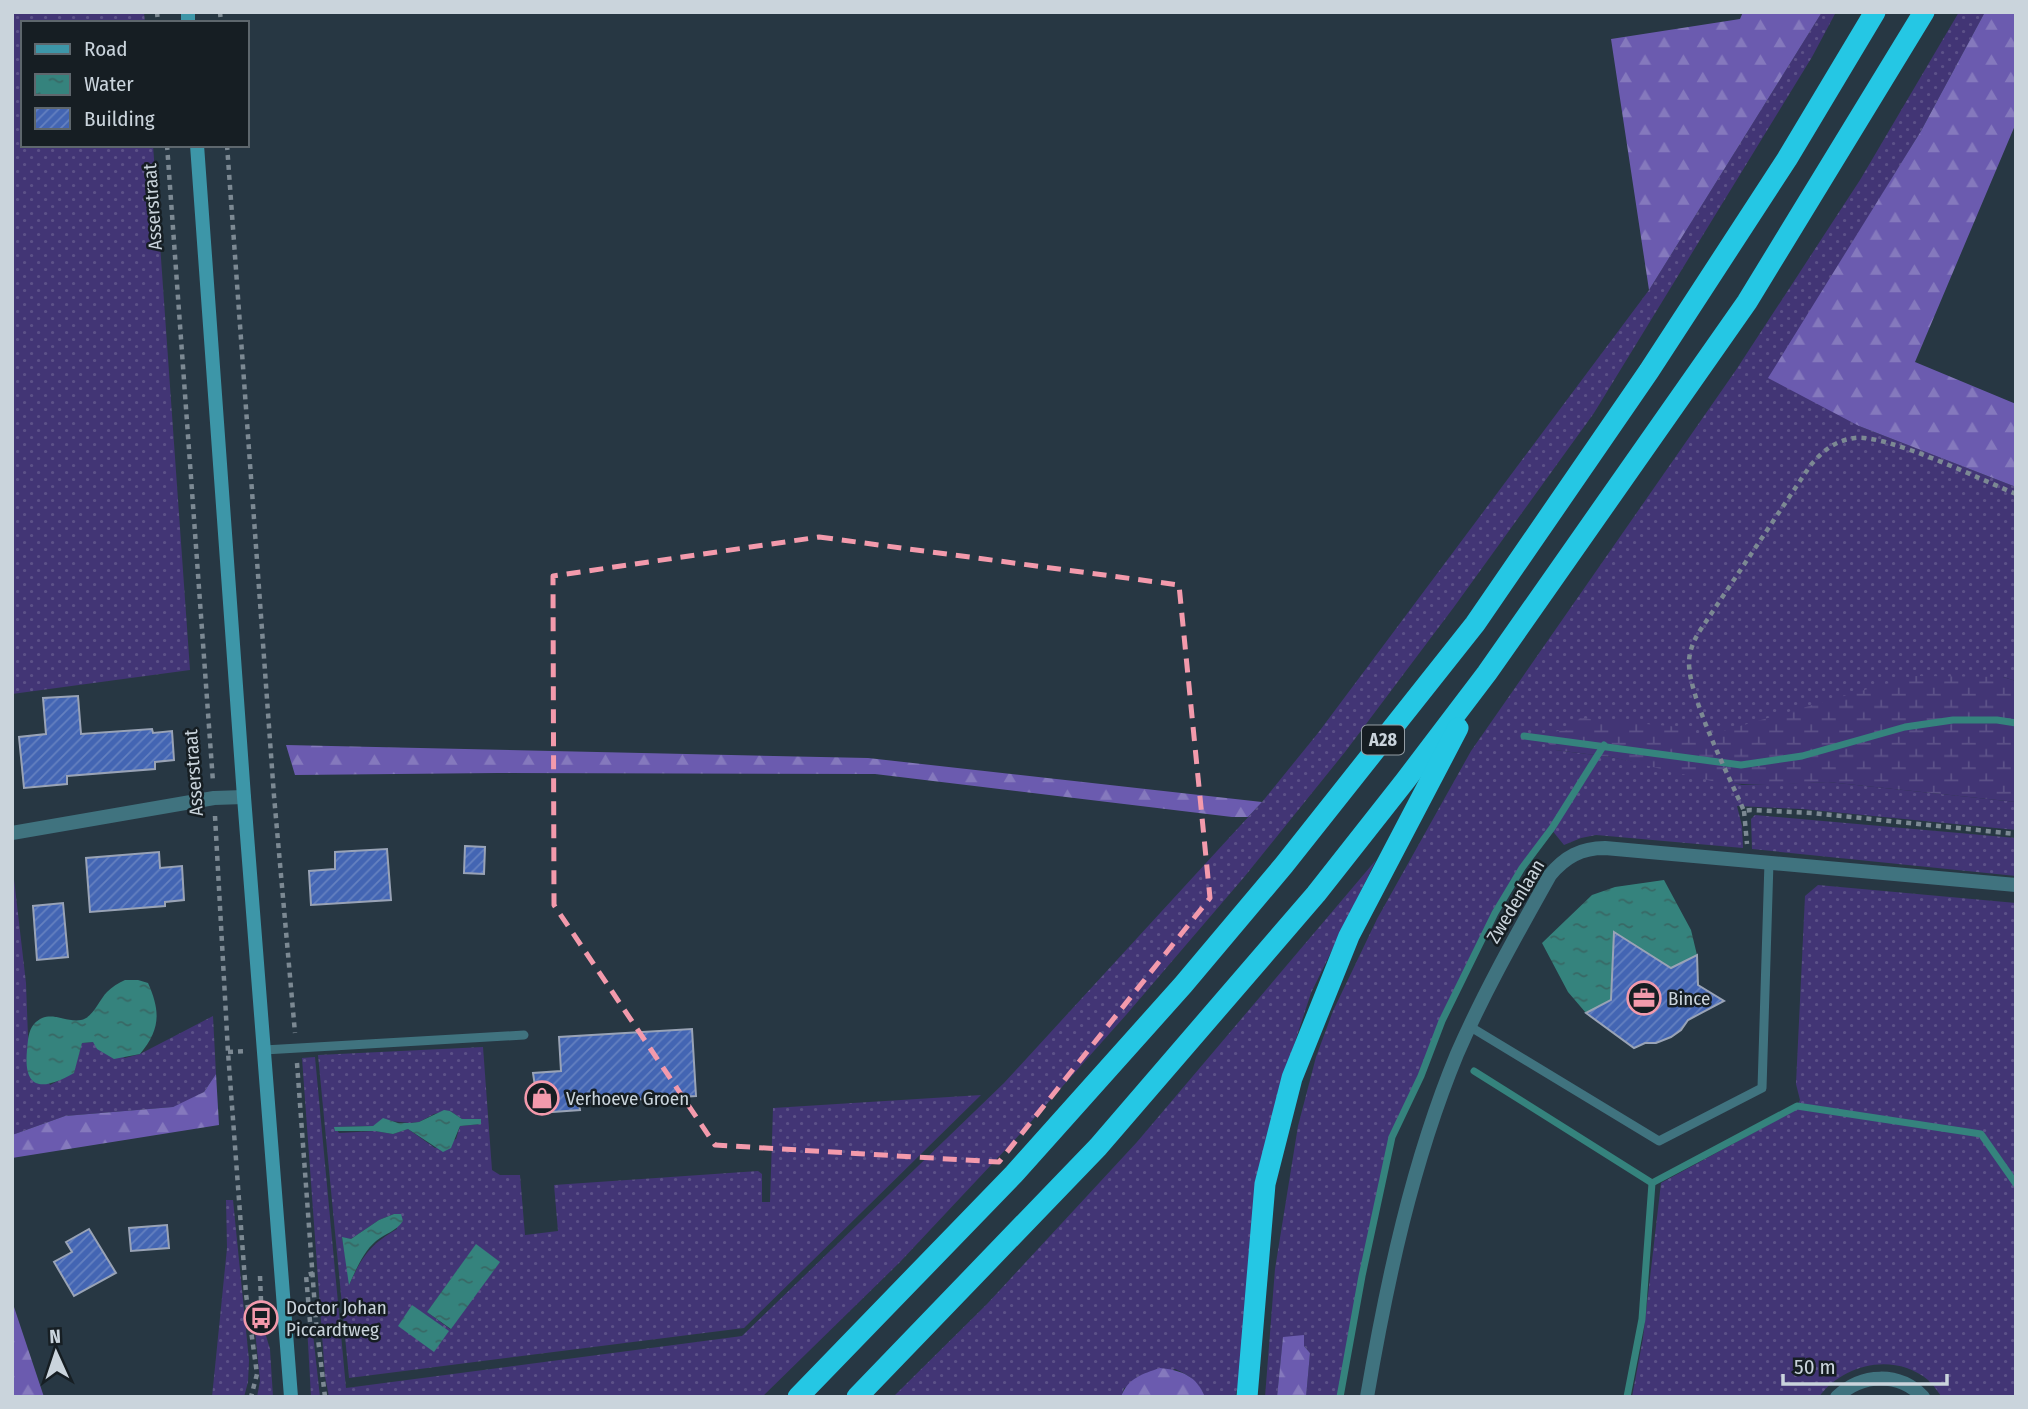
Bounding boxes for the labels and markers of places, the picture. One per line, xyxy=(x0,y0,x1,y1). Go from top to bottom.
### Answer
office icon: Bince xyxy=(1625,979,1663,1017)
place label: Bince xyxy=(1668,987,1710,1010)
shop icon: Verhoeve Groen xyxy=(523,1079,561,1117)
place label: Verhoeve Groen xyxy=(566,1087,689,1110)
place label: Doctor Johan Piccardtweg xyxy=(286,1296,387,1341)
bus stop icon: Doctor Johan Piccardtweg xyxy=(242,1299,280,1337)

